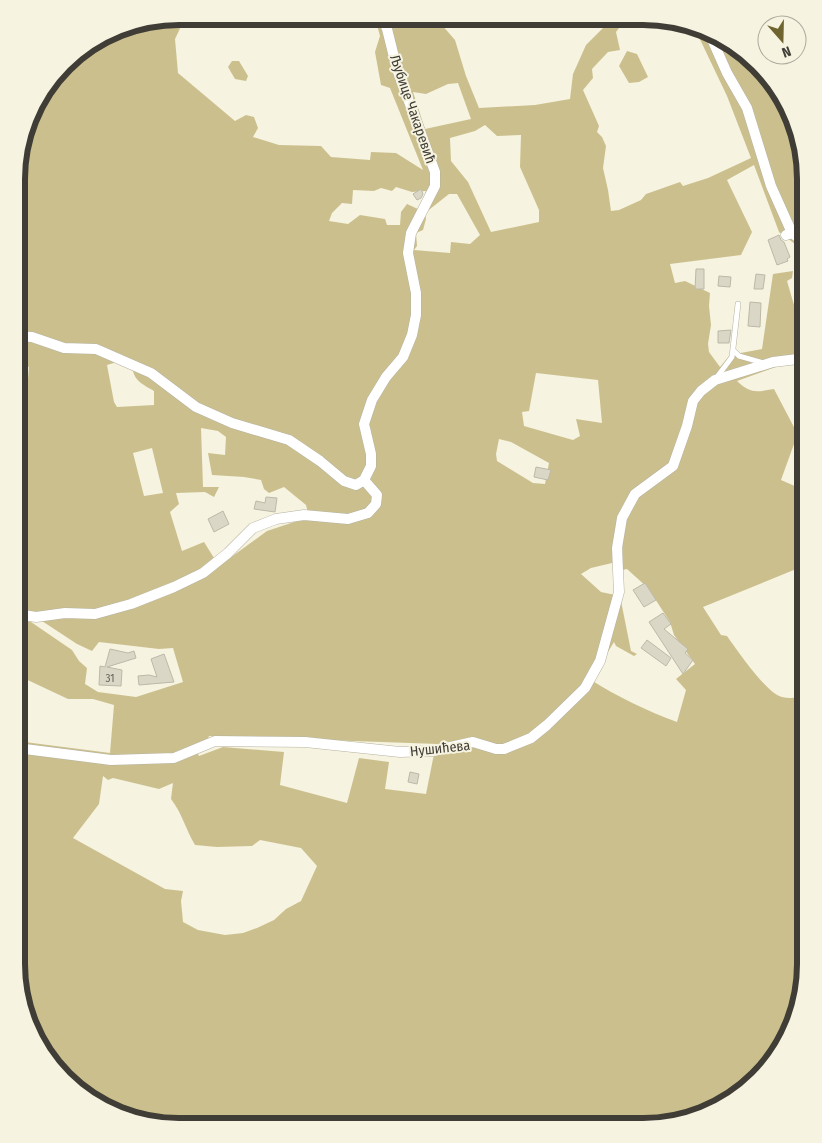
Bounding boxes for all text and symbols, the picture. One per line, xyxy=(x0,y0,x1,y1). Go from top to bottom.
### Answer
north arrow xyxy=(757,15,807,65)
text: N xyxy=(779,42,793,61)
street label: Љубице Чакаревић xyxy=(386,53,439,166)
house number: 31 xyxy=(106,672,115,685)
street label: Нушићева xyxy=(409,737,471,760)

